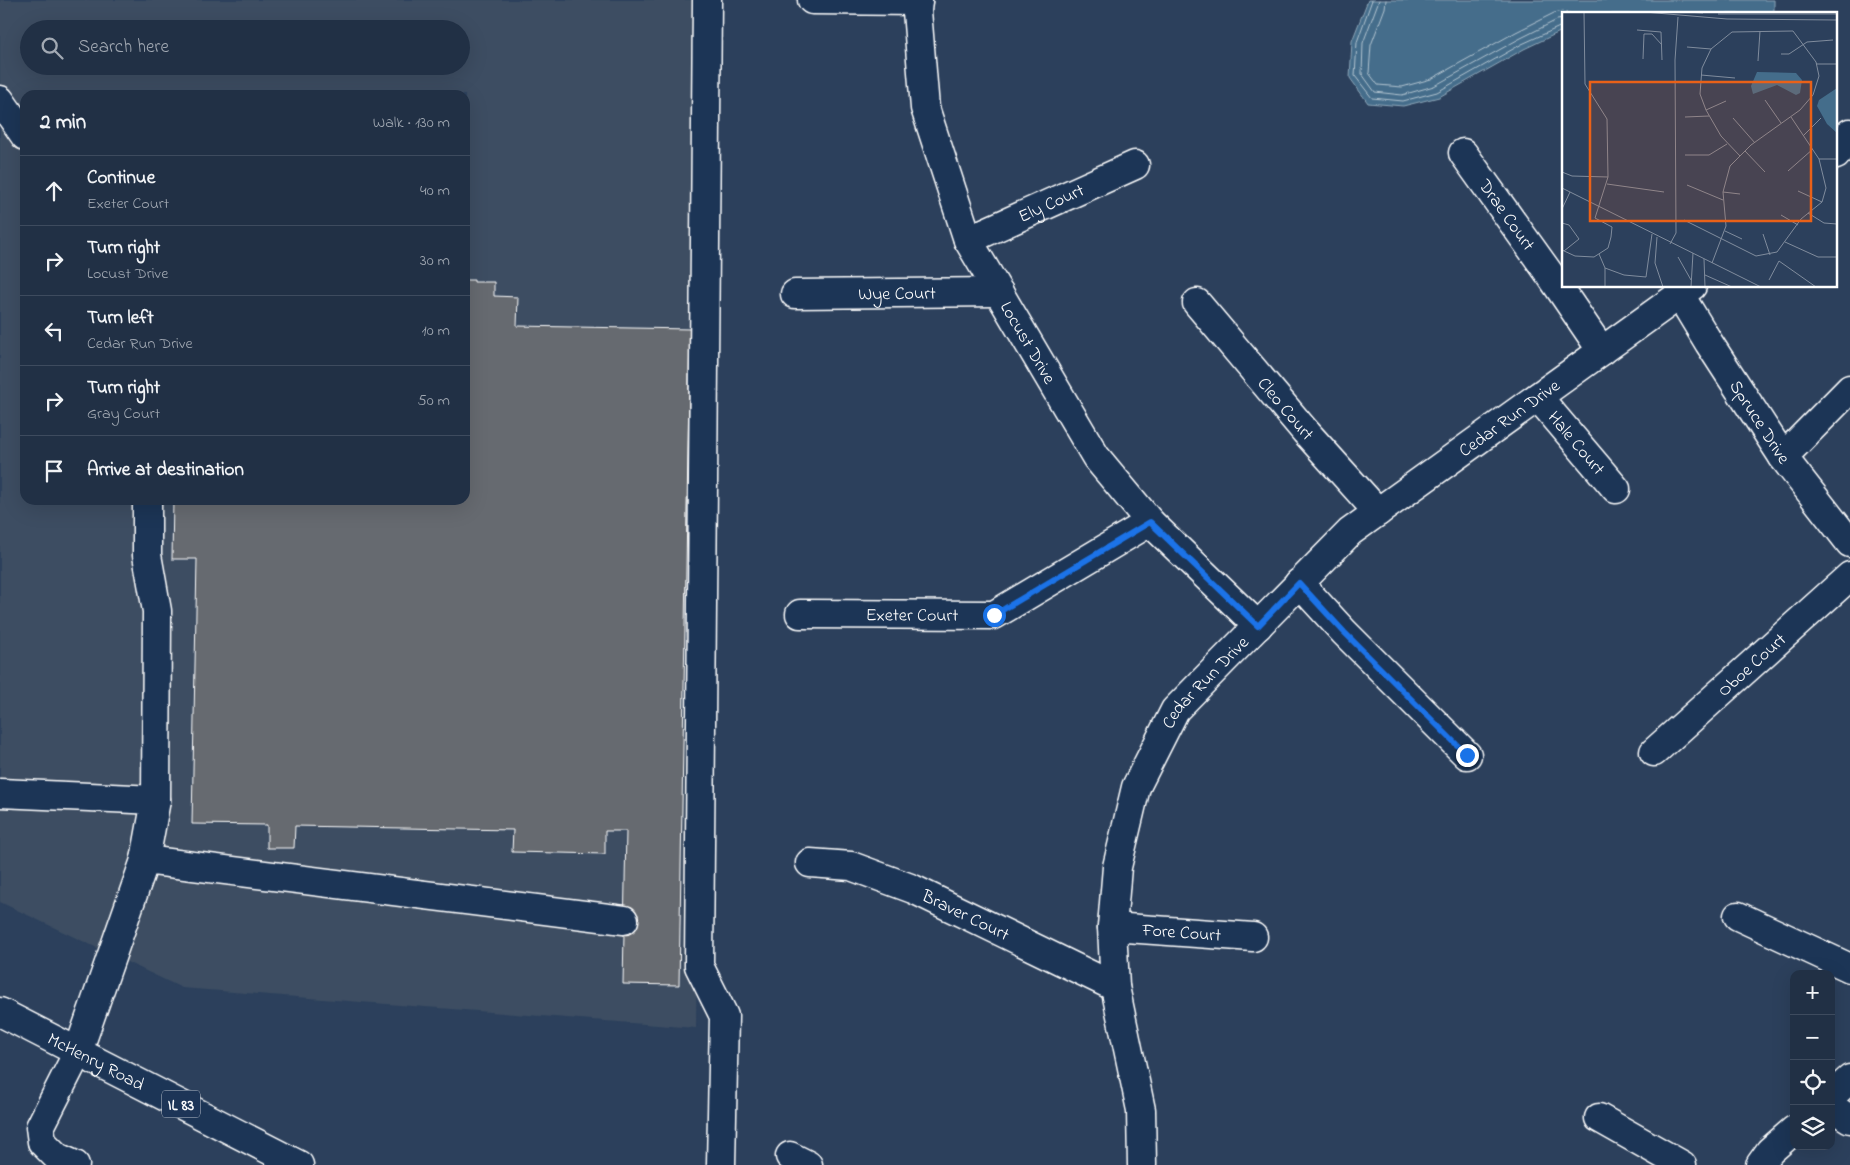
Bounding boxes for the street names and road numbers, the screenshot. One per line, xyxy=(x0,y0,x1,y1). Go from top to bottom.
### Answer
street label: Drae Court xyxy=(1470,174,1540,257)
street label: Ely Court xyxy=(1015,178,1089,231)
street label: Wye Court xyxy=(858,282,936,308)
street label: Locust Drive xyxy=(992,297,1062,390)
street label: Cleo Court xyxy=(1250,372,1319,447)
street label: Cedar Run Drive xyxy=(1454,373,1567,465)
street label: Spruce Drive xyxy=(1722,376,1796,471)
street label: Hale Court xyxy=(1540,406,1610,482)
street label: Exeter Court xyxy=(866,603,958,630)
street label: Oboe Court xyxy=(1713,628,1793,704)
street label: Cedar Run Drive xyxy=(1157,630,1256,734)
street label: Braver Court xyxy=(916,884,1013,949)
street label: Fore Court xyxy=(1140,918,1222,950)
street label: McHenry Road xyxy=(42,1027,148,1099)
road number: IL 83 xyxy=(162,1090,200,1118)

